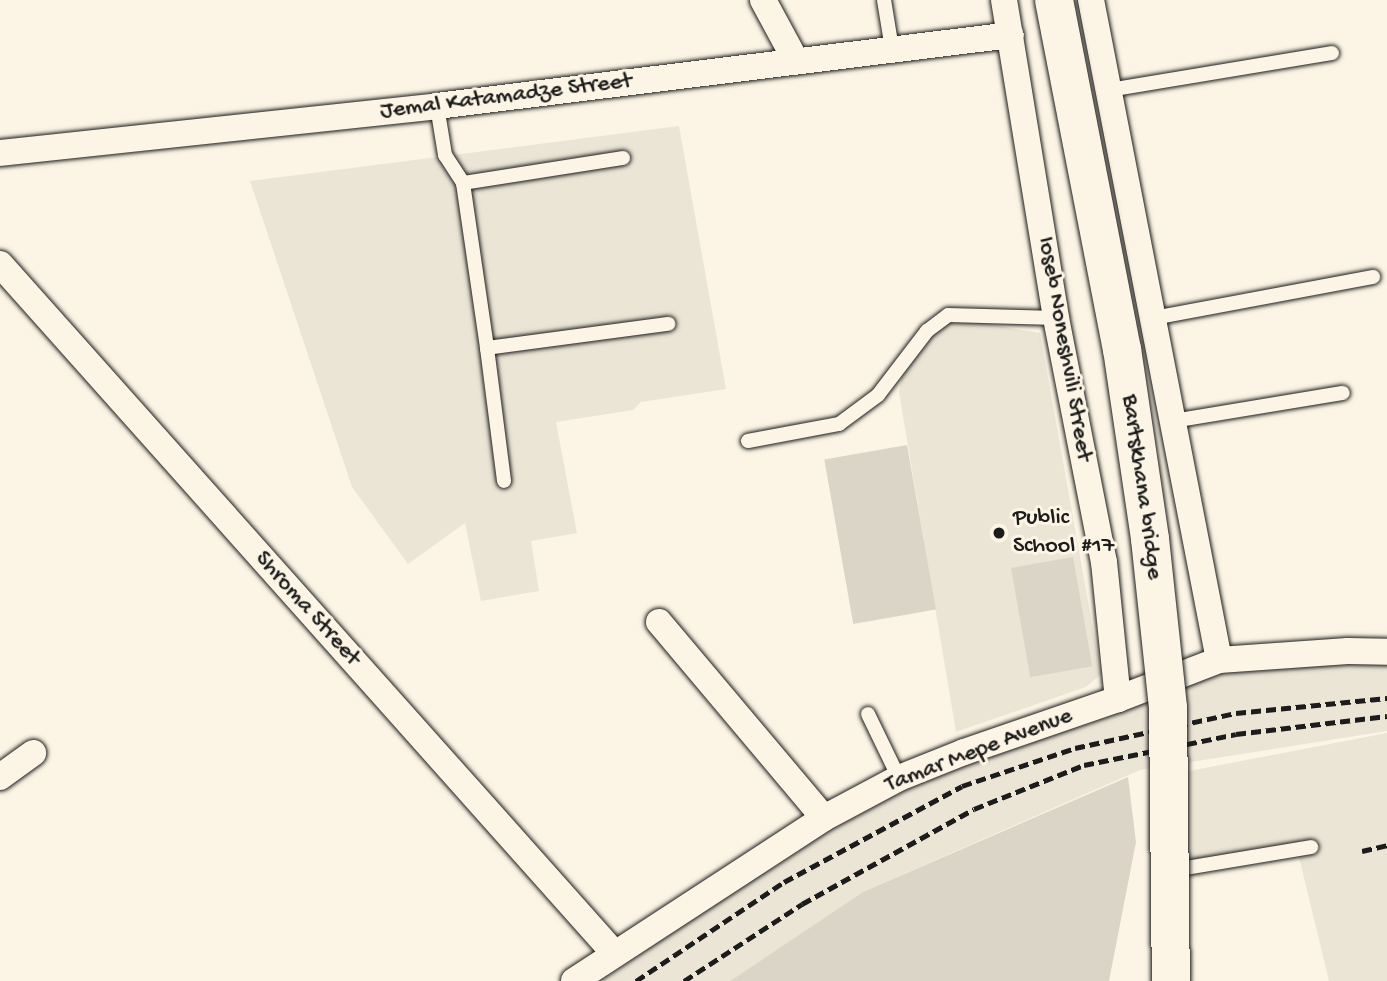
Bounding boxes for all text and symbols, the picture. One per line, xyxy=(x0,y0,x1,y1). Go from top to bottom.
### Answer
street label: Jemal Katamadze Street xyxy=(379,67,633,127)
street label: Ioseb Noneshvili Street xyxy=(1030,235,1098,463)
street label: Bartskhana bridge xyxy=(1114,393,1168,581)
place label: Public School #17 xyxy=(1013,505,1114,561)
marker: Public School #17 xyxy=(991,525,1007,541)
street label: Shroma Street xyxy=(248,545,366,673)
street label: Tamar Mepe Avenue xyxy=(881,702,1077,800)

